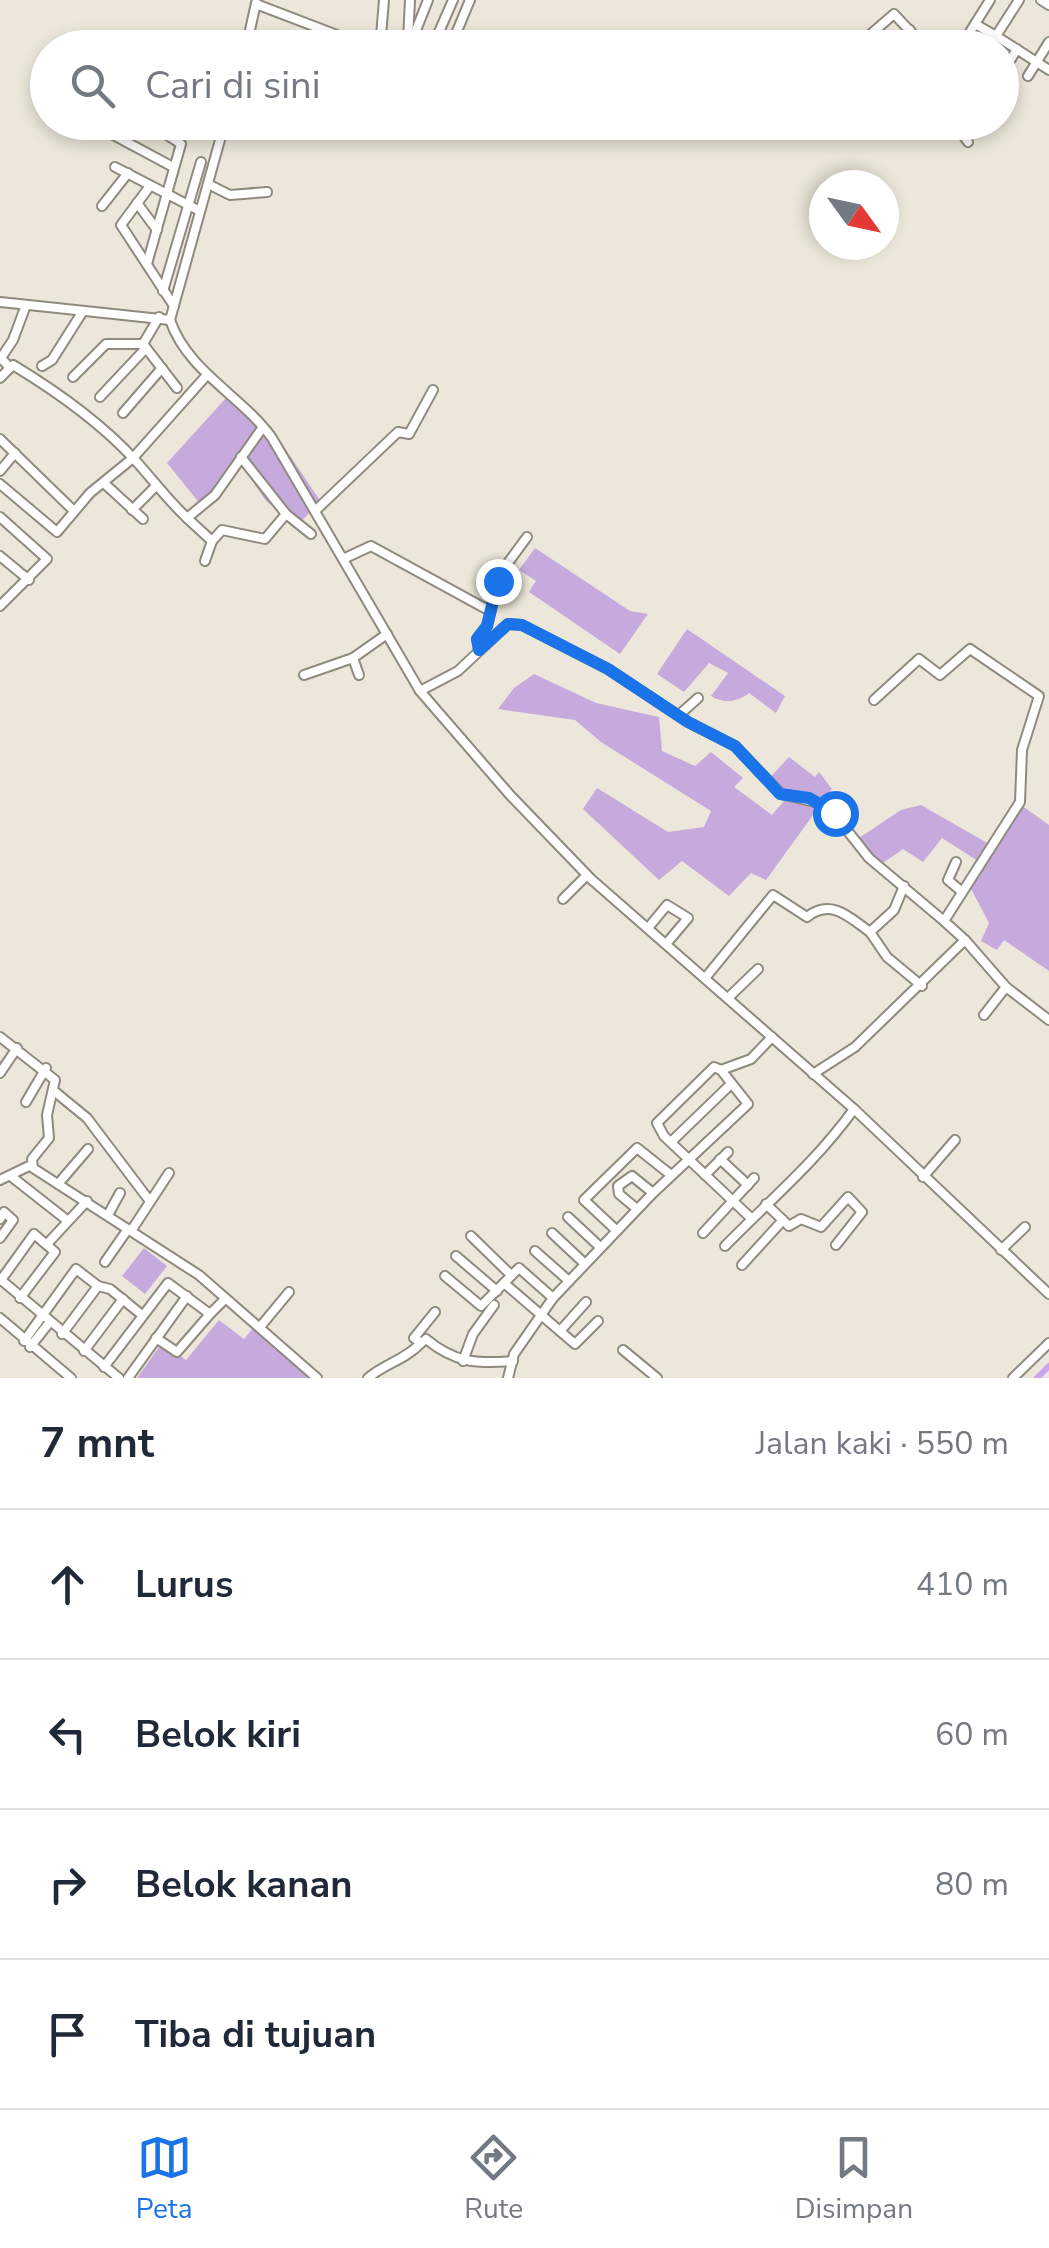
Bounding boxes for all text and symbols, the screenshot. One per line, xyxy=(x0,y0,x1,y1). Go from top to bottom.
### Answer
search box xyxy=(30,30,1019,140)
icon: search xyxy=(65,58,120,113)
text: Cari di sini xyxy=(145,60,321,111)
north arrow xyxy=(809,170,899,260)
route end xyxy=(476,559,522,605)
route start xyxy=(813,791,859,837)
text: 7 mnt xyxy=(40,1415,154,1472)
text: Jalan kaki · 550 m xyxy=(756,1422,1009,1465)
icon: ahead xyxy=(40,1557,95,1612)
text: Lurus xyxy=(135,1559,233,1610)
text: 410 m xyxy=(916,1563,1009,1606)
icon: left xyxy=(40,1707,95,1762)
text: Belok kiri xyxy=(135,1709,301,1760)
text: 60 m xyxy=(935,1713,1009,1756)
icon: right xyxy=(40,1857,95,1912)
text: Belok kanan xyxy=(135,1859,352,1910)
text: 80 m xyxy=(935,1863,1009,1906)
icon: arrive xyxy=(40,2007,95,2062)
text: Tiba di tujuan xyxy=(135,2009,376,2060)
tab: Peta xyxy=(136,2130,192,2228)
tab: Rute xyxy=(464,2130,523,2228)
tab: Disimpan xyxy=(795,2130,913,2228)

